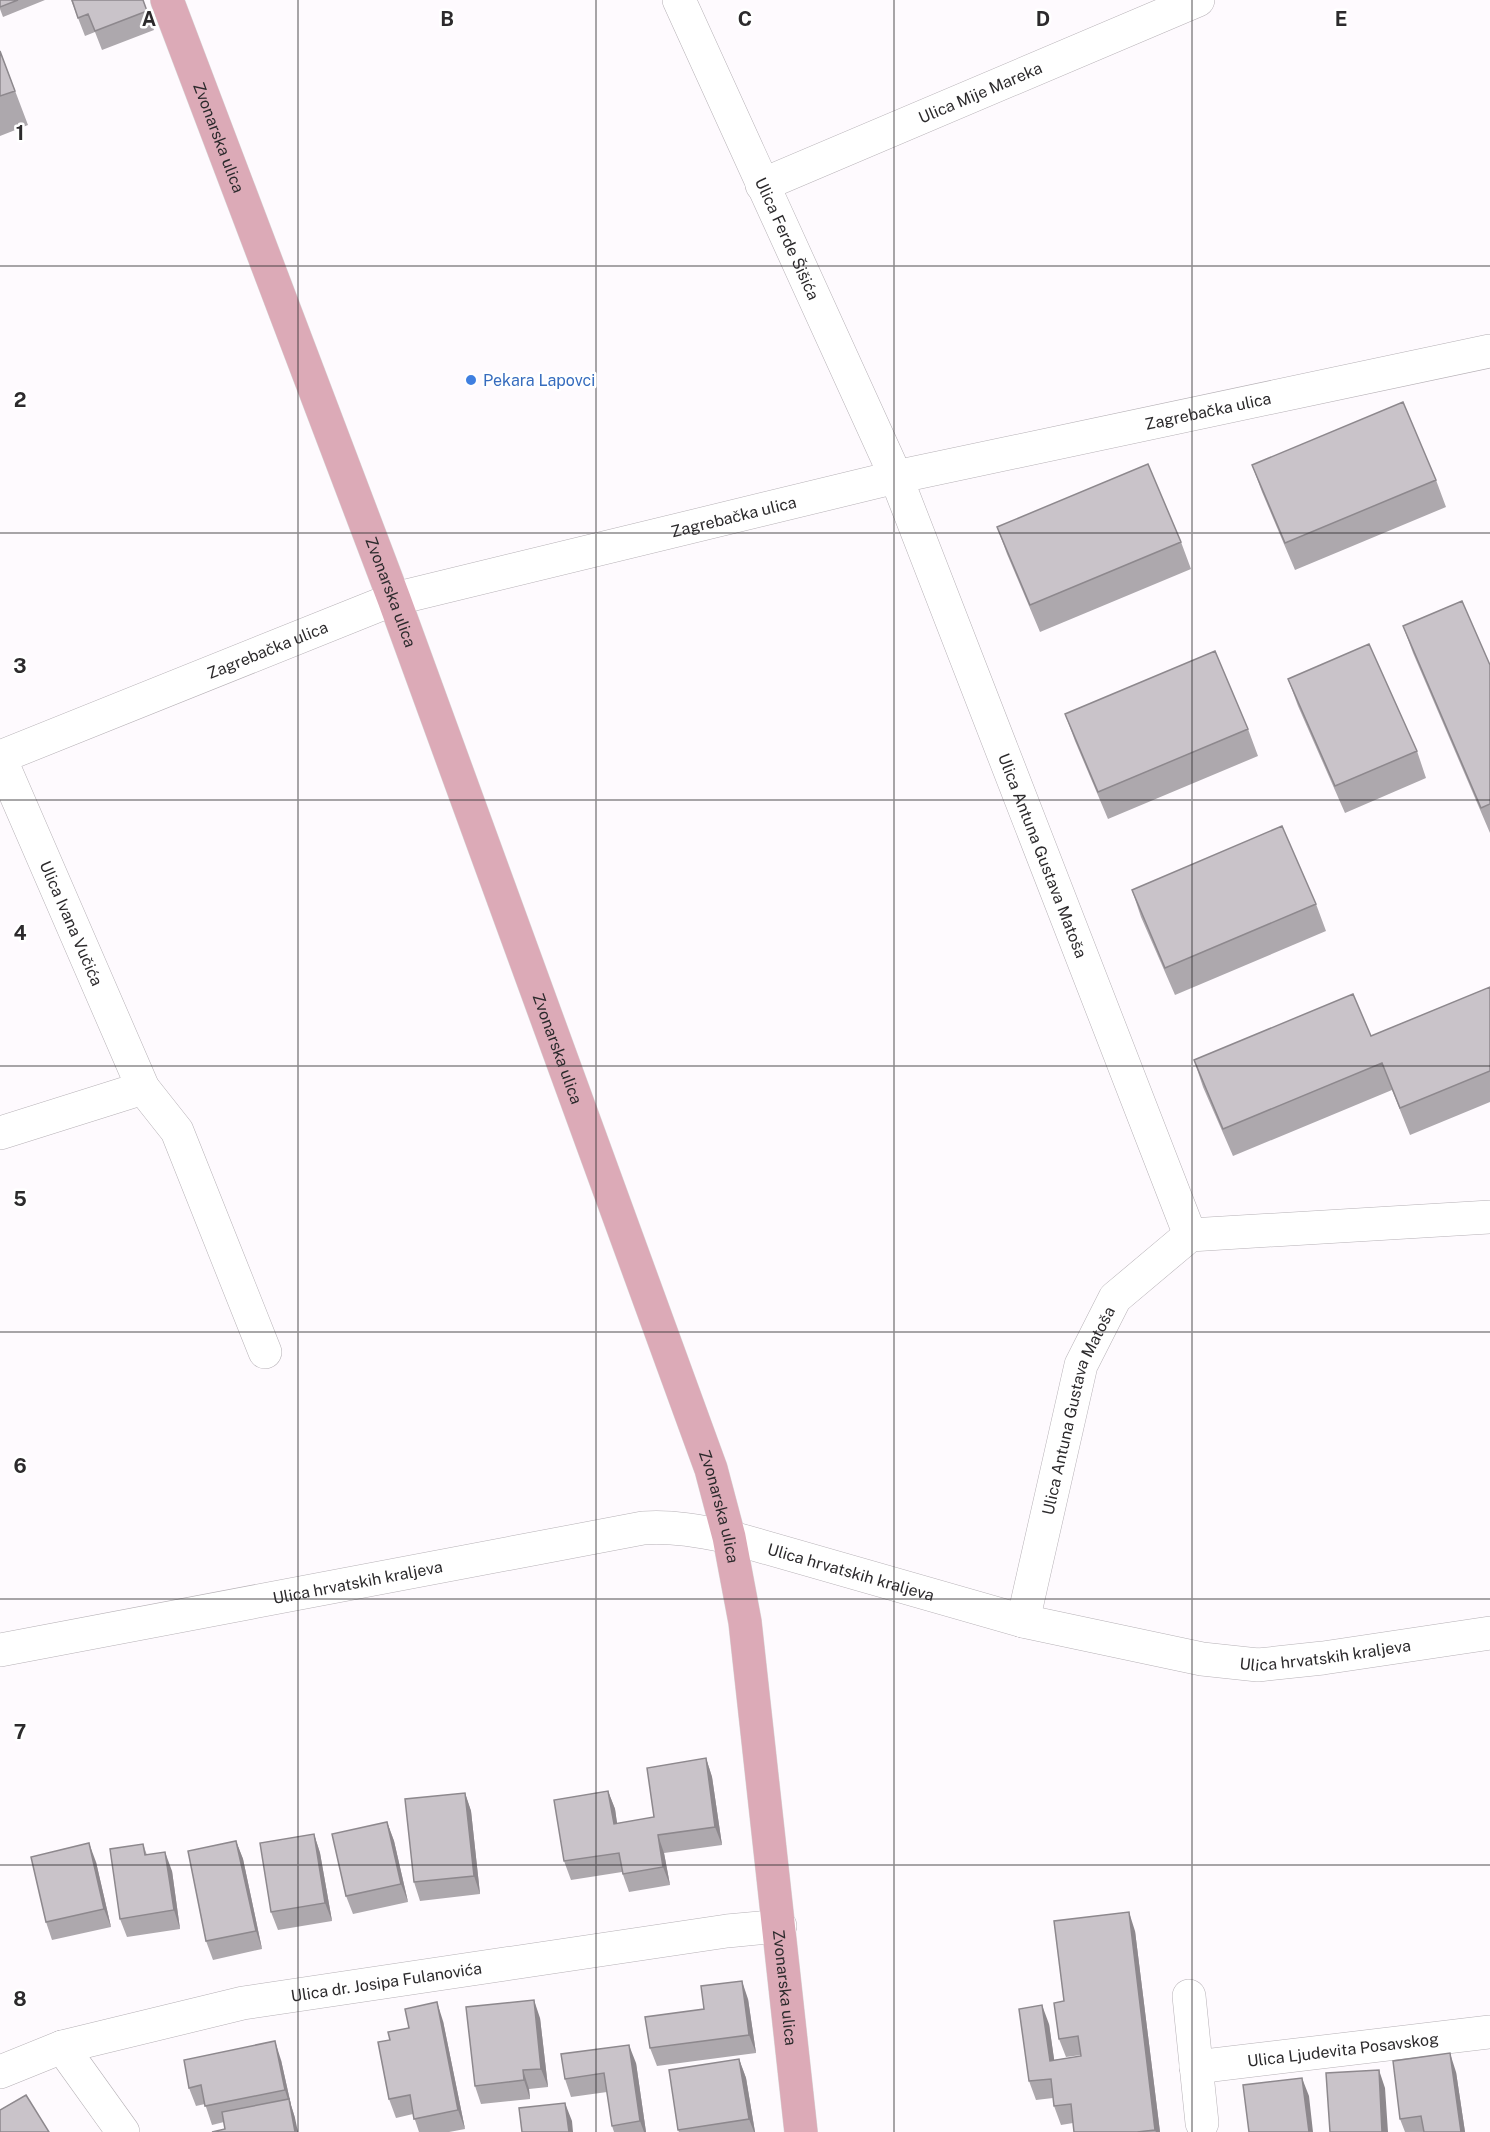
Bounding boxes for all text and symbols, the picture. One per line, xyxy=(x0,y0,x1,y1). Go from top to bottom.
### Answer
text: A xyxy=(142,7,156,31)
text: B xyxy=(440,7,454,31)
text: C xyxy=(738,7,752,31)
text: D xyxy=(1036,7,1050,31)
text: E xyxy=(1335,7,1347,31)
street label: Ulica Mije Mareka xyxy=(916,58,1045,127)
street label: Zvonarska ulica xyxy=(190,80,249,195)
text: 1 xyxy=(16,121,24,145)
street label: Ulica Ferde Šišića xyxy=(751,174,824,303)
place label: Pekara Lapovci xyxy=(483,371,595,390)
marker: Pekara Lapovci xyxy=(464,373,478,387)
text: 2 xyxy=(14,388,26,412)
street label: Zagrebačka ulica xyxy=(1143,388,1273,433)
street label: Zagrebačka ulica xyxy=(669,492,798,541)
street label: Zvonarska ulica xyxy=(362,534,420,650)
street label: Zagrebačka ulica xyxy=(204,617,330,683)
text: 3 xyxy=(13,654,27,678)
street label: Ulica Antuna Gustava Matoša xyxy=(995,750,1091,961)
street label: Ulica Ivana Vučića xyxy=(36,858,107,989)
text: 4 xyxy=(13,921,27,945)
street label: Zvonarska ulica xyxy=(529,991,587,1107)
text: 5 xyxy=(13,1187,27,1211)
street label: Ulica Antuna Gustava Matoša xyxy=(1038,1303,1119,1517)
street label: Zvonarska ulica xyxy=(695,1447,743,1565)
text: 6 xyxy=(13,1454,27,1478)
street label: Ulica hrvatskih kraljeva xyxy=(765,1539,936,1605)
street label: Ulica hrvatskih kraljeva xyxy=(271,1557,444,1608)
street label: Ulica hrvatskih kraljeva xyxy=(1239,1635,1412,1675)
text: 7 xyxy=(14,1720,26,1744)
street label: Zvonarska ulica xyxy=(769,1928,801,2046)
street label: Ulica dr. Josipa Fulanovića xyxy=(290,1958,483,2005)
text: 8 xyxy=(13,1987,27,2011)
street label: Ulica Ljudevita Posavskog xyxy=(1246,2029,1440,2070)

